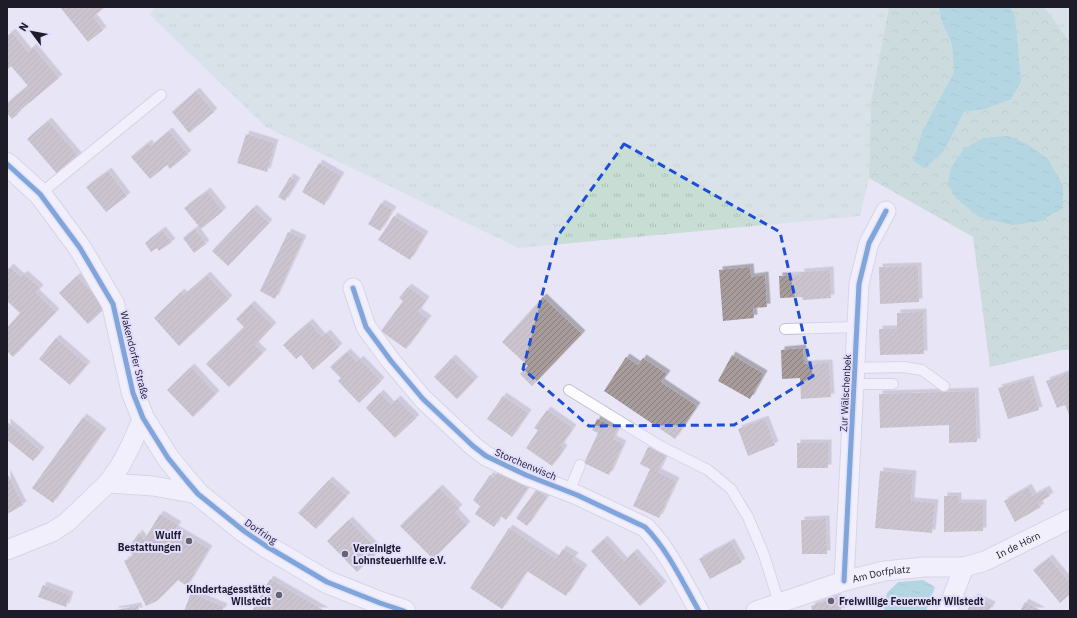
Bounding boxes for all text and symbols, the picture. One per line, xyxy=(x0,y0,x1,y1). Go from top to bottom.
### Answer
north arrow xyxy=(12,12,52,52)
text: N xyxy=(15,20,32,34)
street label: Wakendorfer Straße xyxy=(117,310,152,401)
street label: Zur Wälschenbek xyxy=(837,353,854,432)
street label: Storchenwisch xyxy=(493,446,559,483)
street label: Dorfring xyxy=(242,516,280,547)
place label: Wulff Bestattungen xyxy=(118,529,181,554)
street label: In de Hörn xyxy=(994,529,1042,562)
marker: Wulff Bestattungen xyxy=(184,536,194,546)
place label: Vereinigte Lohnsteuerhilfe e.V. xyxy=(353,542,446,567)
marker: Vereinigte Lohnsteuerhilfe e.V. xyxy=(340,549,350,559)
street label: Am Dorfplatz xyxy=(851,562,911,586)
place label: Kindertagesstätte Wilstedt xyxy=(186,583,271,608)
marker: Kindertagesstätte Wilstedt xyxy=(274,590,284,600)
place label: Freiwillige Feuerwehr Wilstedt xyxy=(839,595,984,608)
marker: Freiwillige Feuerwehr Wilstedt xyxy=(826,596,836,606)

